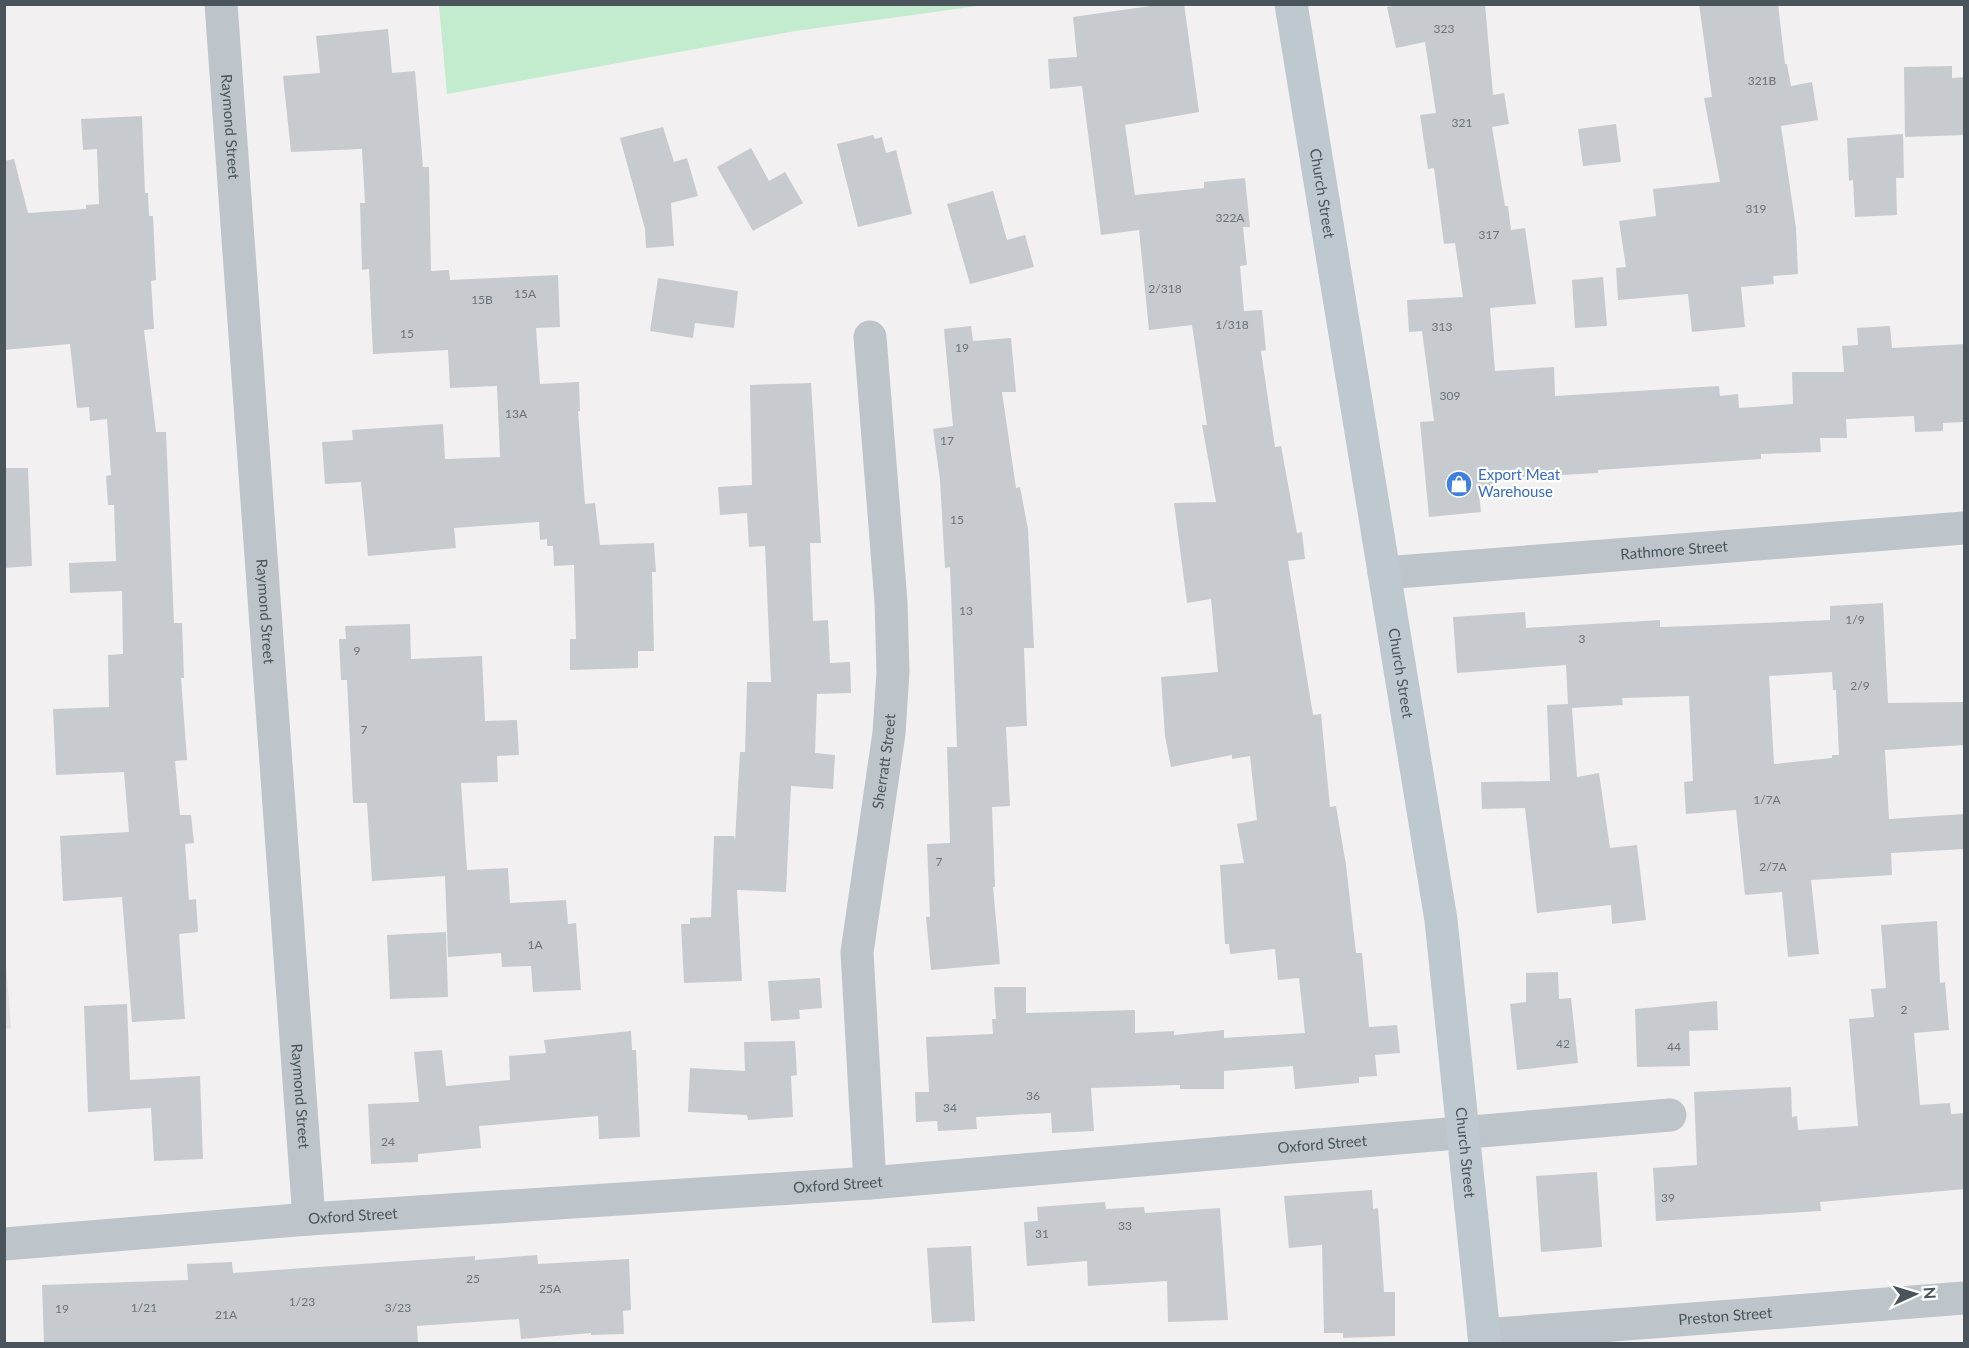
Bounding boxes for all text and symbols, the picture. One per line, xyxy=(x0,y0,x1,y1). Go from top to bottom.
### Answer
house number: 323 xyxy=(1434,21,1454,36)
street label: Raymond Street xyxy=(218,73,244,180)
house number: 321B xyxy=(1748,73,1777,88)
house number: 321 xyxy=(1452,115,1472,130)
street label: Church Street xyxy=(1307,147,1339,240)
house number: 319 xyxy=(1746,201,1766,216)
house number: 322A xyxy=(1215,210,1245,225)
house number: 317 xyxy=(1479,227,1499,242)
house number: 2/318 xyxy=(1148,281,1182,296)
house number: 15A xyxy=(514,286,537,301)
house number: 15B xyxy=(471,292,493,307)
house number: 1/318 xyxy=(1215,317,1249,332)
house number: 313 xyxy=(1432,319,1452,334)
house number: 15 xyxy=(400,326,414,341)
house number: 19 xyxy=(955,340,969,355)
house number: 309 xyxy=(1440,388,1460,403)
house number: 13A xyxy=(505,406,528,421)
house number: 17 xyxy=(940,433,954,448)
place label: Export Meat Warehouse xyxy=(1478,465,1561,500)
shop icon: Export Meat Warehouse xyxy=(1444,469,1474,499)
house number: 15 xyxy=(950,512,964,527)
street label: Rathmore Street xyxy=(1620,536,1729,563)
street label: Raymond Street xyxy=(253,558,279,665)
house number: 13 xyxy=(959,603,973,618)
house number: 1/9 xyxy=(1845,612,1865,627)
street label: Church Street xyxy=(1385,627,1418,720)
house number: 3 xyxy=(1579,631,1586,646)
house number: 9 xyxy=(354,643,361,658)
house number: 2/9 xyxy=(1850,678,1870,693)
street label: Sherratt Street xyxy=(868,712,898,810)
house number: 7 xyxy=(361,722,368,737)
house number: 1/7A xyxy=(1753,792,1782,807)
house number: 7 xyxy=(936,854,943,869)
house number: 2/7A xyxy=(1759,859,1788,874)
house number: 1A xyxy=(527,937,543,952)
house number: 2 xyxy=(1901,1002,1908,1017)
house number: 42 xyxy=(1556,1036,1570,1051)
house number: 44 xyxy=(1667,1039,1681,1054)
street label: Raymond Street xyxy=(288,1043,314,1150)
house number: 36 xyxy=(1026,1088,1040,1103)
house number: 34 xyxy=(943,1100,957,1115)
street label: Church Street xyxy=(1452,1106,1480,1199)
street label: Oxford Street xyxy=(1277,1131,1368,1156)
house number: 24 xyxy=(381,1134,395,1149)
street label: Oxford Street xyxy=(792,1172,884,1196)
house number: 39 xyxy=(1661,1190,1675,1205)
street label: Oxford Street xyxy=(307,1203,399,1227)
house number: 33 xyxy=(1118,1218,1132,1233)
house number: 31 xyxy=(1035,1226,1049,1241)
north arrow xyxy=(1885,1264,1945,1324)
house number: 25 xyxy=(466,1271,480,1286)
house number: 25A xyxy=(539,1281,562,1296)
text: N xyxy=(1921,1286,1940,1300)
house number: 1/23 xyxy=(289,1294,315,1309)
house number: 1/21 xyxy=(131,1300,157,1315)
house number: 3/23 xyxy=(385,1300,411,1315)
house number: 19 xyxy=(55,1301,69,1316)
street label: Preston Street xyxy=(1678,1303,1773,1328)
house number: 21A xyxy=(215,1307,238,1322)

